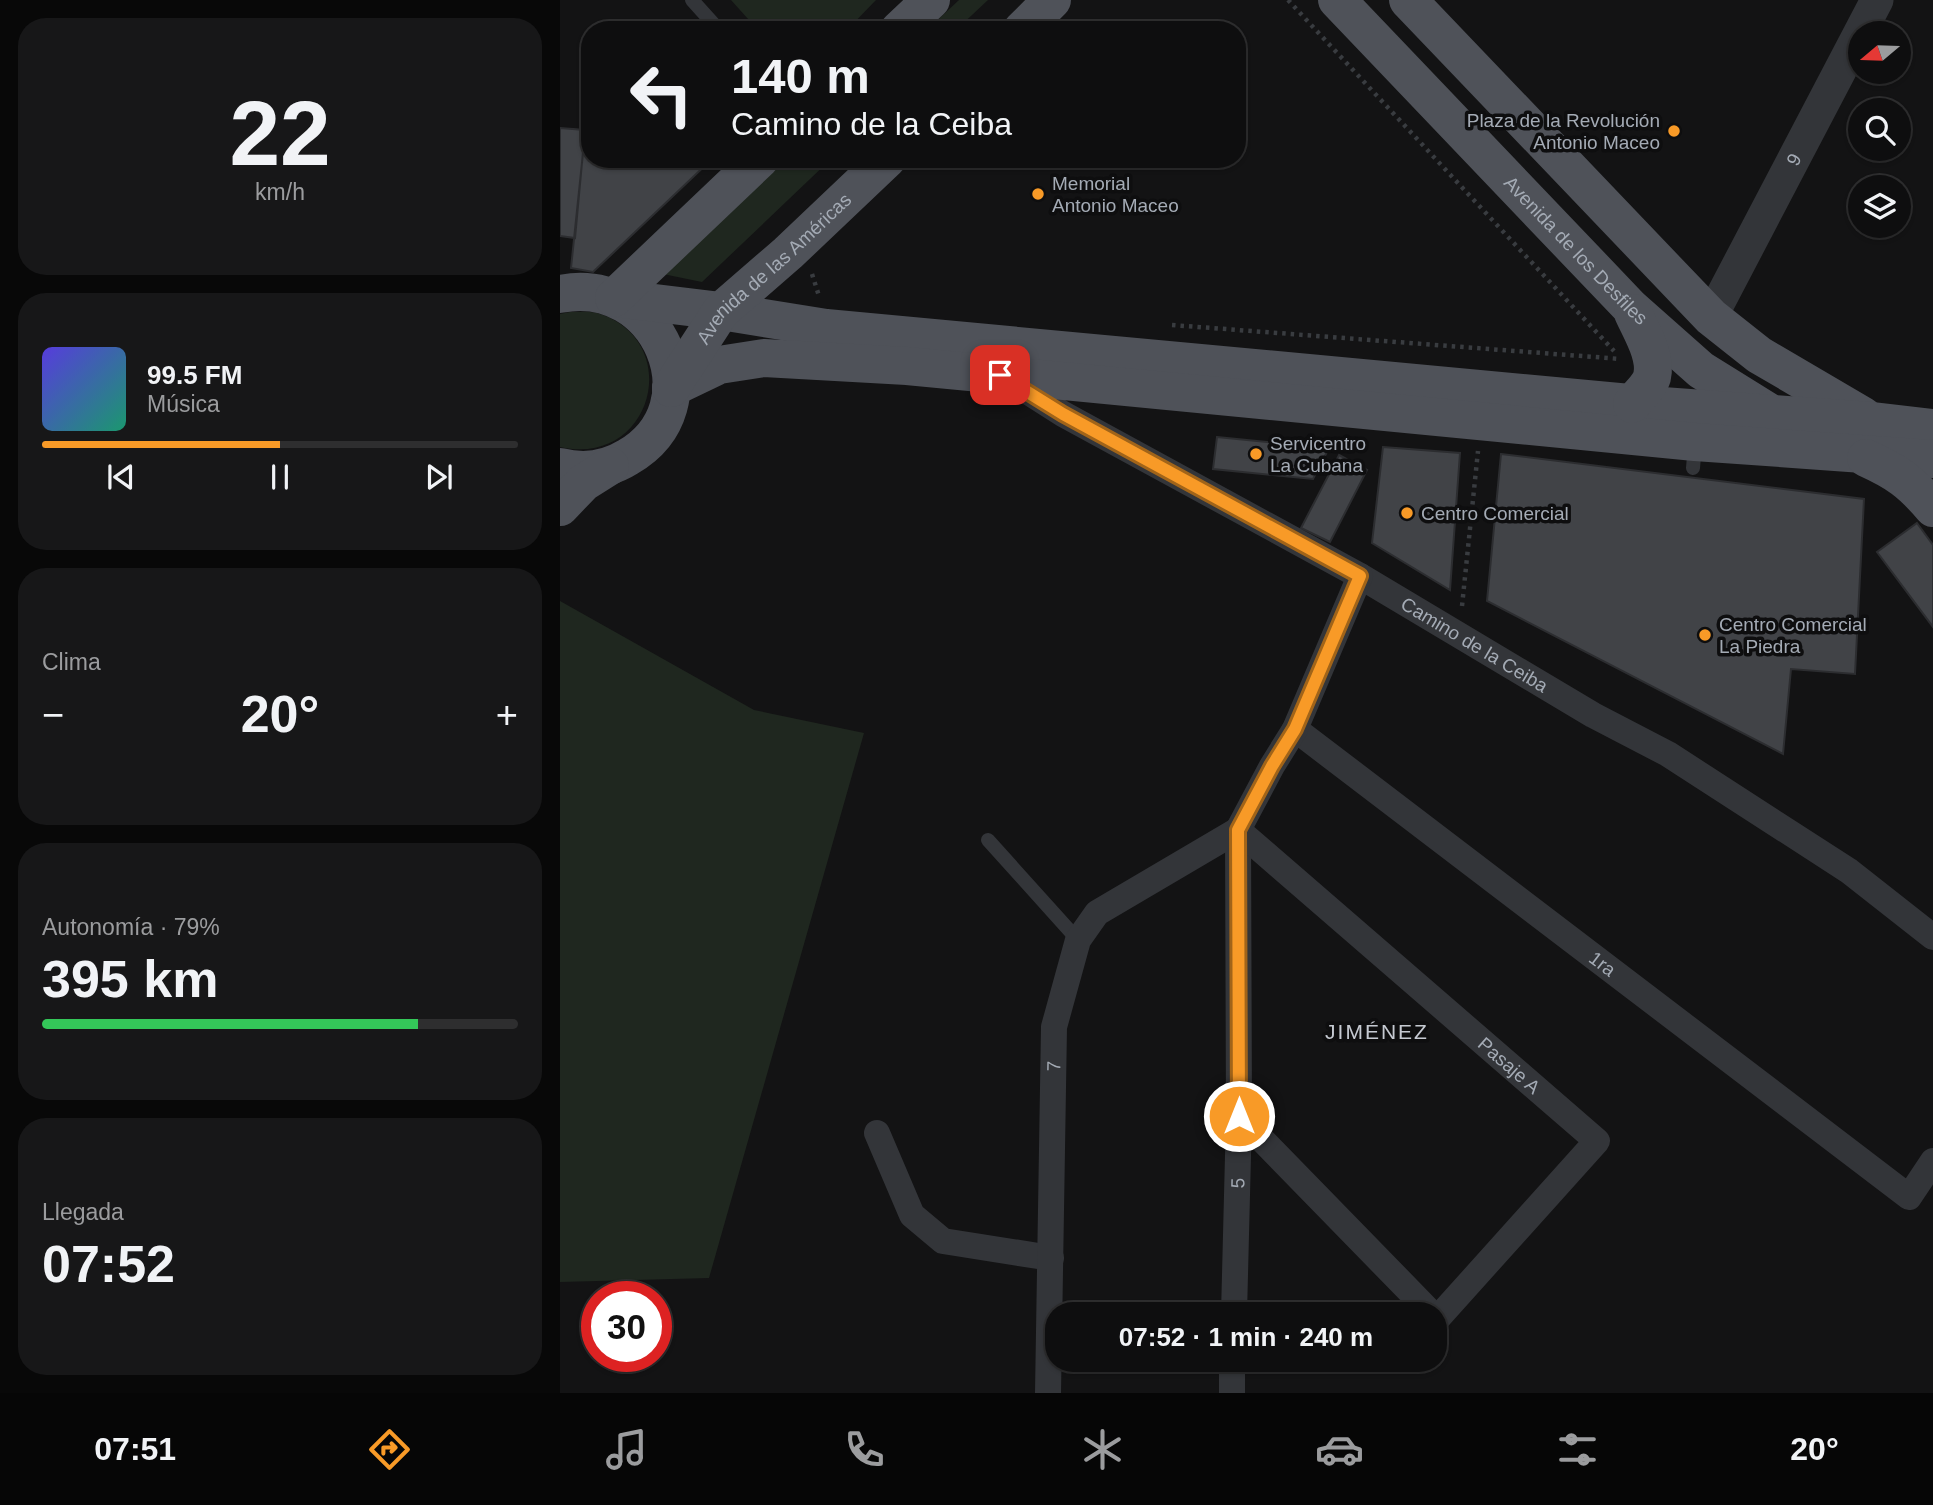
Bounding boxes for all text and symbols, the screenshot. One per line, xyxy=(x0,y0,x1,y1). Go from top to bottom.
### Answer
north arrow xyxy=(1848,21,1911,84)
map controls xyxy=(1848,21,1911,238)
icon: left xyxy=(616,49,707,140)
text: 140 m xyxy=(731,49,870,103)
text: 22 xyxy=(229,83,331,184)
button: search xyxy=(1848,98,1911,161)
text: Camino de la Ceiba xyxy=(731,106,1012,142)
place label: Plaza de la Revolución Antonio Maceo xyxy=(1467,110,1660,153)
marker: Plaza de la Revolución Antonio Maceo xyxy=(1666,123,1682,139)
street label: 9 xyxy=(1782,150,1805,169)
street label: Avenida de los Desfiles xyxy=(1500,172,1652,328)
place label: Memorial Antonio Maceo xyxy=(1052,173,1179,216)
button: layers xyxy=(1848,175,1911,238)
text: km/h xyxy=(255,179,305,205)
marker: Memorial Antonio Maceo xyxy=(1030,186,1046,202)
street label: Avenida de las Américas xyxy=(692,189,855,348)
pin xyxy=(970,345,1030,405)
icon: arrive xyxy=(981,356,1019,394)
text: 99.5 FM xyxy=(147,360,242,390)
text: Música xyxy=(147,391,220,417)
place label: Servicentro La Cubana xyxy=(1270,433,1366,476)
marker: Servicentro La Cubana xyxy=(1248,446,1264,462)
icon: previous xyxy=(102,458,140,496)
icon: pause xyxy=(261,458,299,496)
icon: next xyxy=(420,458,458,496)
place label: Centro Comercial xyxy=(1421,503,1569,524)
marker: Centro Comercial xyxy=(1399,505,1415,521)
street label: Camino de la Ceiba xyxy=(1398,593,1552,696)
place label: Centro Comercial La Piedra xyxy=(1719,614,1867,657)
marker: Centro Comercial La Piedra xyxy=(1697,627,1713,643)
text: Clima xyxy=(42,649,101,675)
text: 20° xyxy=(241,685,319,743)
text: − xyxy=(42,694,64,736)
text: + xyxy=(496,694,518,736)
text: Autonomía · 79% xyxy=(42,914,220,940)
street label: 1ra xyxy=(1585,947,1620,981)
text: 395 km xyxy=(42,950,218,1008)
district label: JIMÉNEZ xyxy=(1325,1020,1429,1043)
street label: Pasaje A xyxy=(1474,1033,1545,1098)
street label: 7 xyxy=(1043,1061,1064,1072)
position arrow xyxy=(1202,1079,1276,1153)
street label: 5 xyxy=(1227,1177,1248,1189)
text: Llegada xyxy=(42,1199,124,1225)
text: 07:52 xyxy=(42,1235,175,1293)
speed limit sign: 30 xyxy=(581,1281,672,1372)
text: 07:52 · 1 min · 240 m xyxy=(1119,1322,1373,1352)
icon: directions xyxy=(365,1425,414,1474)
icon: music xyxy=(602,1425,651,1474)
icon: phone xyxy=(840,1425,889,1474)
icon: climate xyxy=(1078,1425,1127,1474)
icon: car xyxy=(1315,1425,1364,1474)
icon: filters xyxy=(1553,1425,1602,1474)
text: 07:51 xyxy=(94,1431,176,1467)
text: 20° xyxy=(1790,1431,1839,1467)

